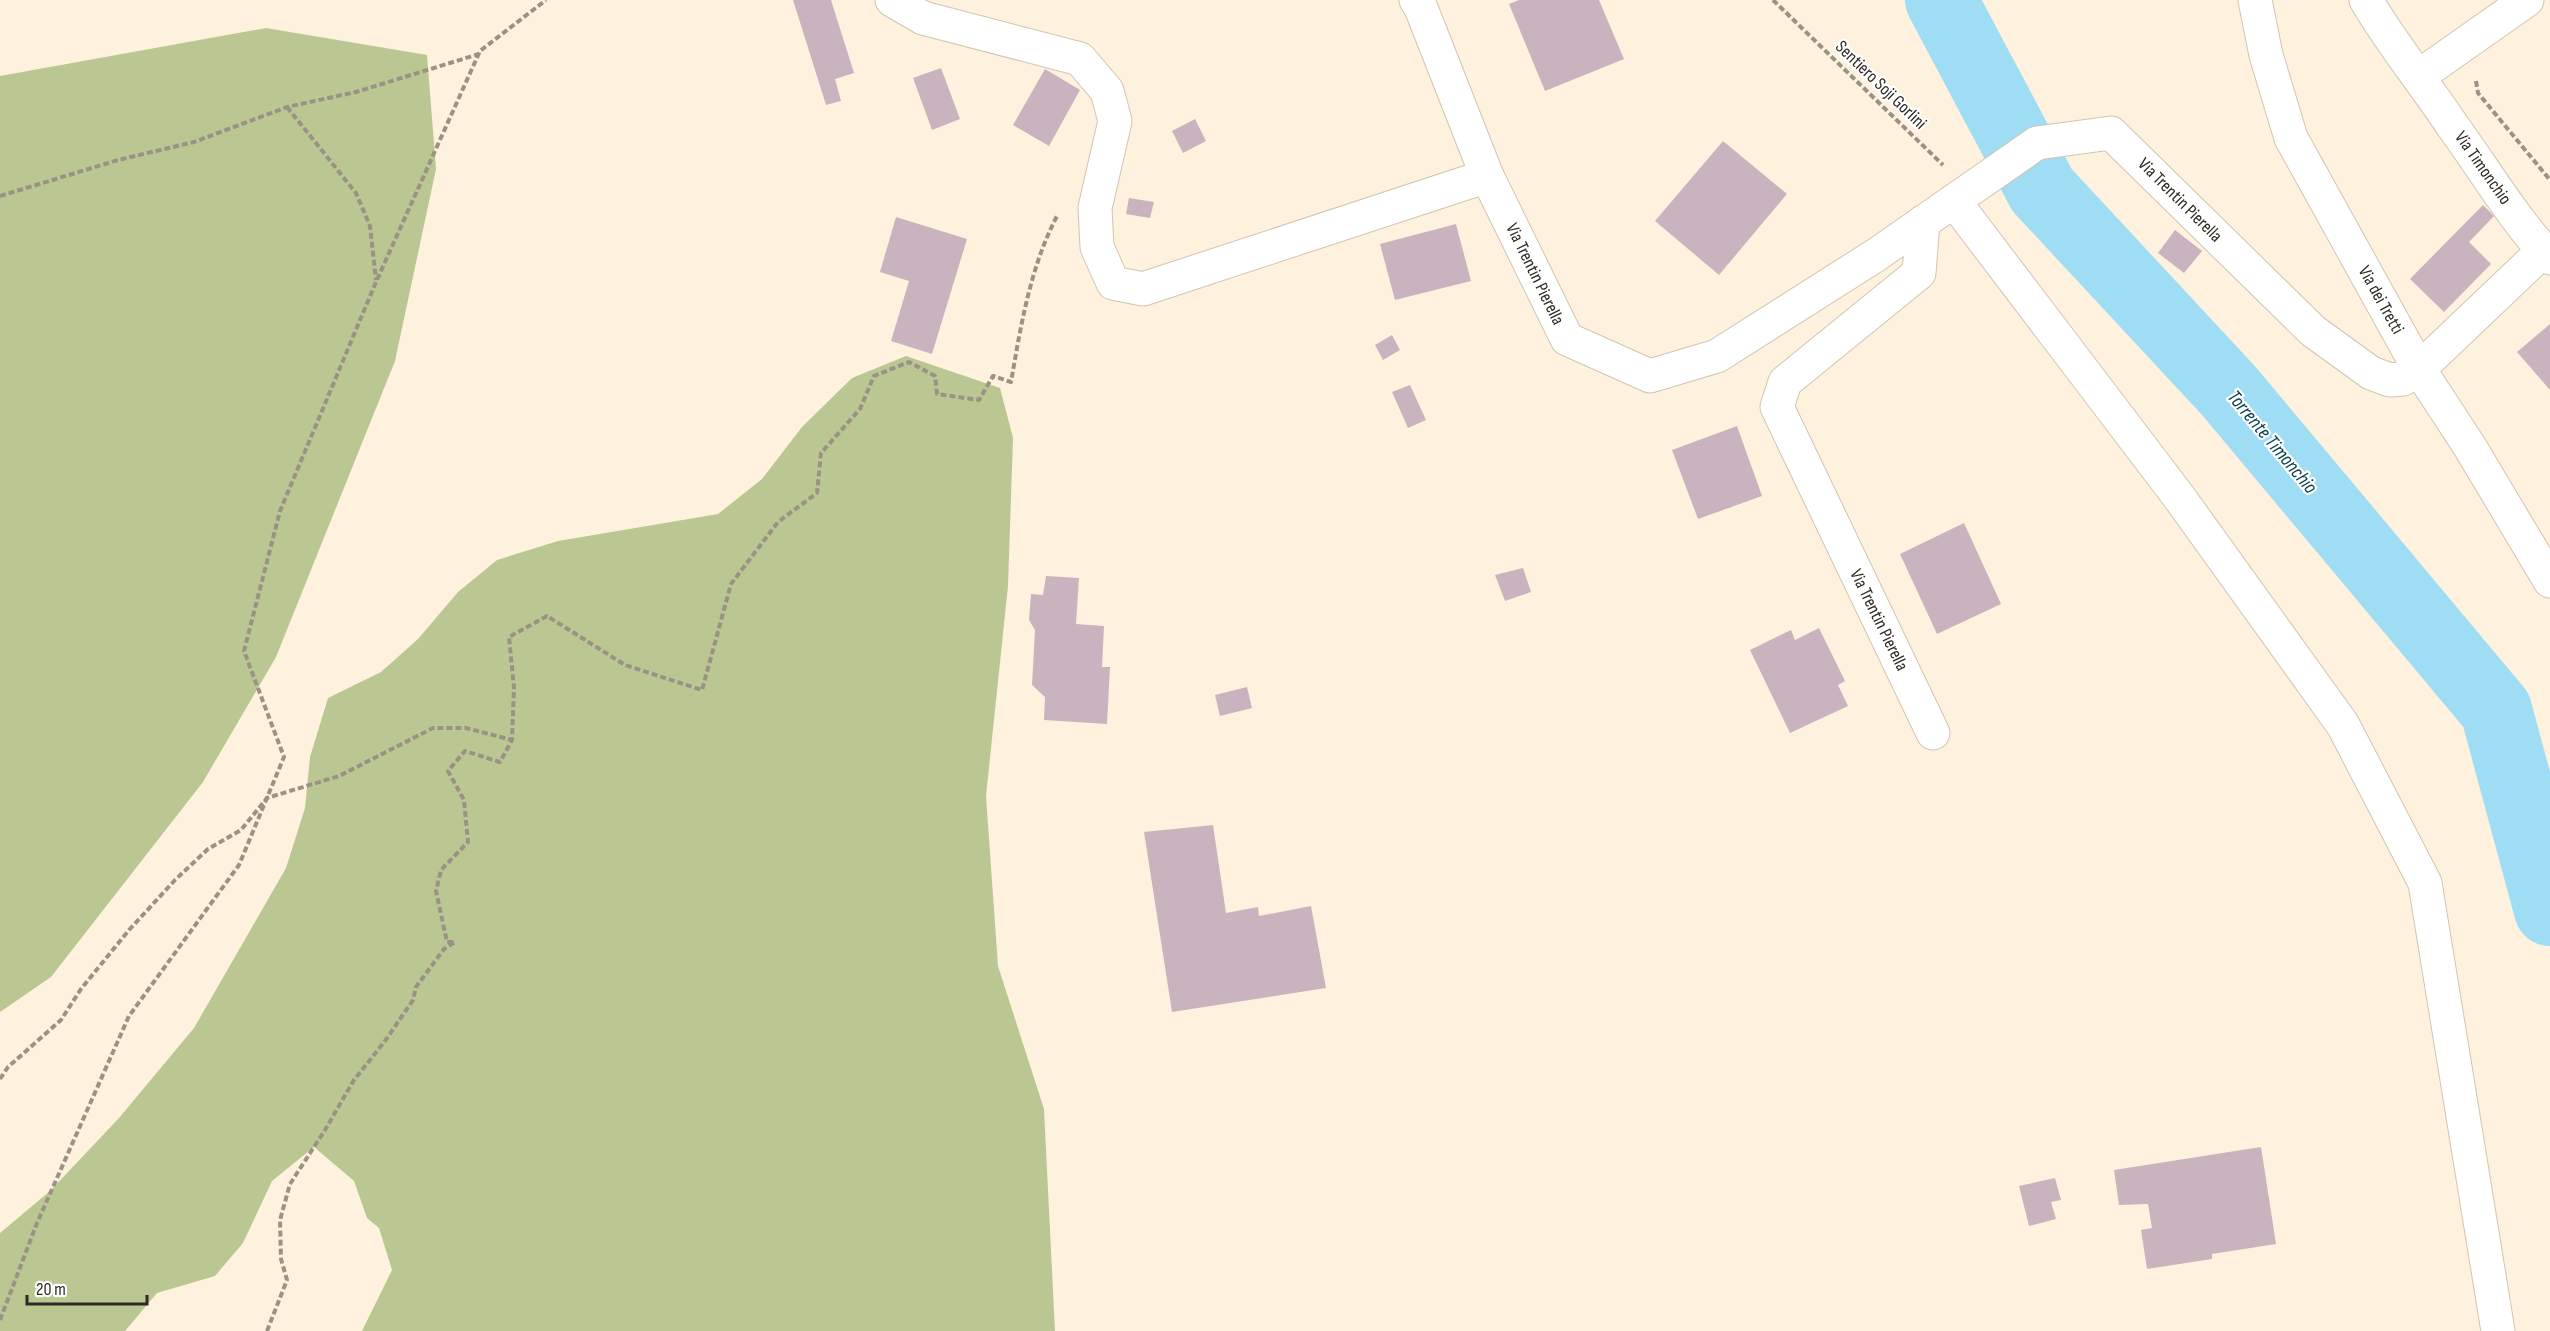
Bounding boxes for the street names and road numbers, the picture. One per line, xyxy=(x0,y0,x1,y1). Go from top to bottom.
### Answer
street label: Sentiero Soji Gorlini xyxy=(1831,36,1931,134)
street label: Via Timonchio xyxy=(2450,127,2516,209)
street label: Via Trentin Pierella xyxy=(2134,154,2227,247)
street label: Via Trentin Pierella xyxy=(1501,220,1569,328)
street label: Via dei Tretti xyxy=(2354,262,2408,338)
street label: Via Trentin Pierella xyxy=(1845,566,1913,674)

